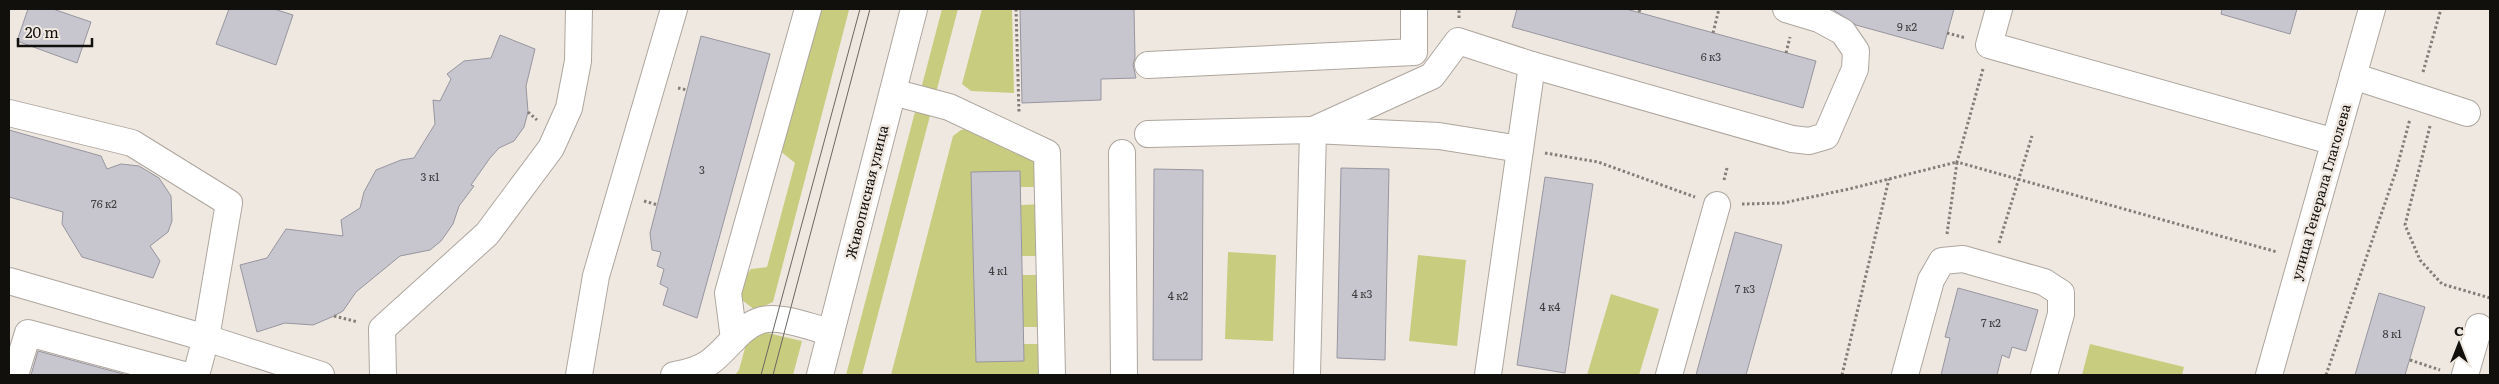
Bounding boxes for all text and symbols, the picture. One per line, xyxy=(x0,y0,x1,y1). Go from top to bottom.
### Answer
scale bar xyxy=(18,15,91,47)
house number: 9 к2 xyxy=(1897,18,1917,34)
text: 20 m xyxy=(25,20,59,43)
house number: 6 к3 xyxy=(1701,48,1721,64)
street label: улица Генерала Глаголева xyxy=(2285,101,2355,282)
street label: Живописная улица xyxy=(840,122,892,261)
house number: 3 xyxy=(699,161,705,177)
house number: 3 к1 xyxy=(420,168,440,184)
house number: 76 к2 xyxy=(91,195,117,211)
house number: 4 к1 xyxy=(988,262,1008,278)
house number: 7 к3 xyxy=(1735,280,1755,296)
house number: 4 к3 xyxy=(1352,285,1372,301)
house number: 4 к2 xyxy=(1168,287,1189,303)
house number: 4 к4 xyxy=(1540,298,1560,314)
house number: 7 к2 xyxy=(1981,314,2001,330)
north arrow xyxy=(2434,319,2484,369)
text: С xyxy=(2454,320,2464,340)
house number: 8 к1 xyxy=(2382,325,2402,341)

